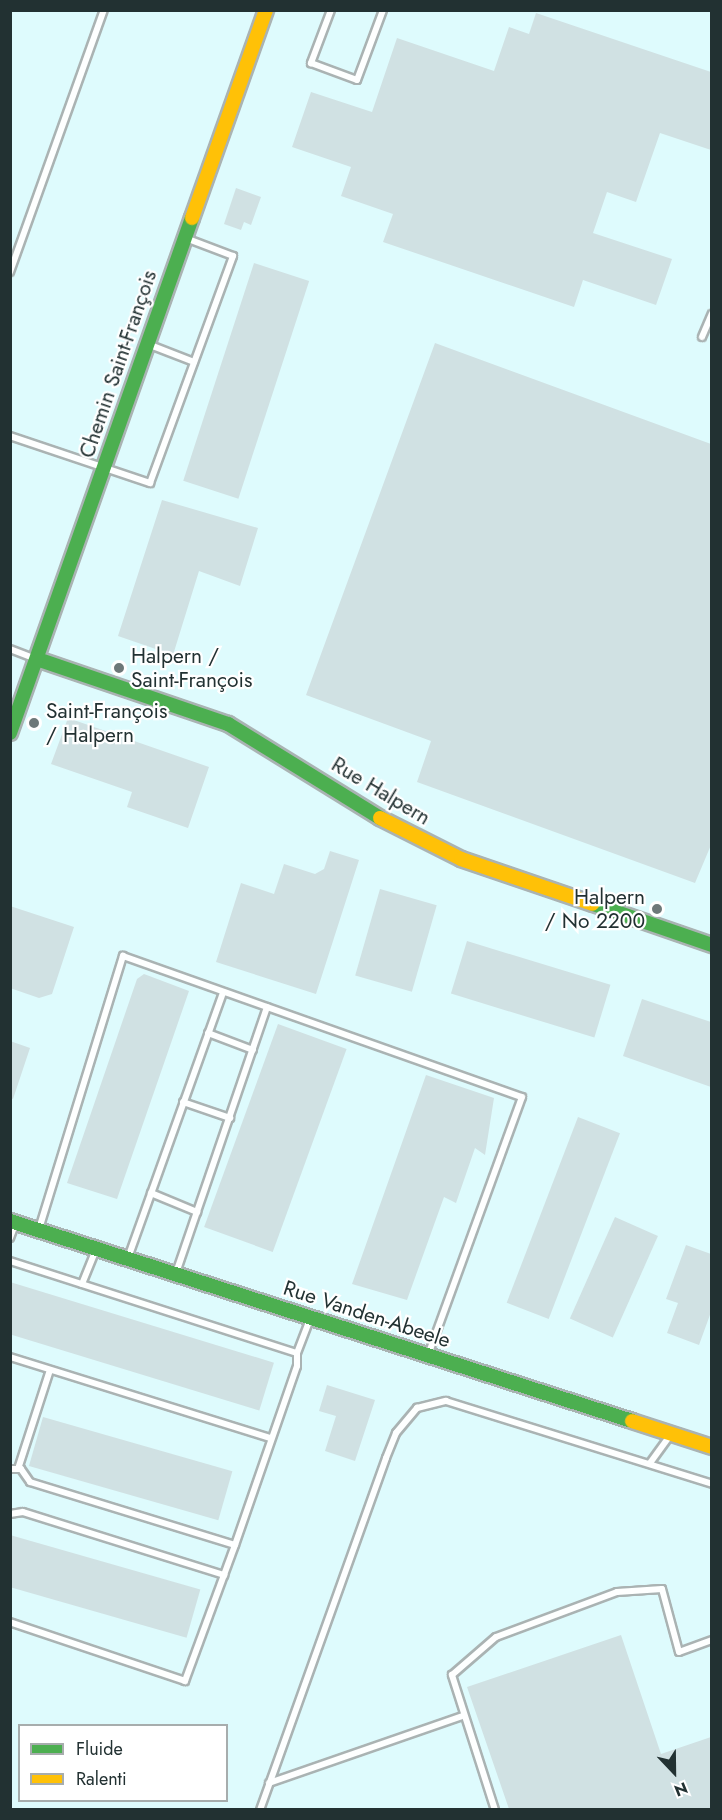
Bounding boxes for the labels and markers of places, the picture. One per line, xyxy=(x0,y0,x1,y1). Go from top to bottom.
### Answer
place label: Halpern / Saint-François xyxy=(131,643,252,693)
marker: Halpern / Saint-François xyxy=(112,661,126,675)
place label: Saint-François / Halpern xyxy=(46,698,167,748)
marker: Saint-François / Halpern xyxy=(27,716,41,730)
place label: Halpern / No 2200 xyxy=(545,884,645,934)
marker: Halpern / No 2200 xyxy=(650,902,664,916)

